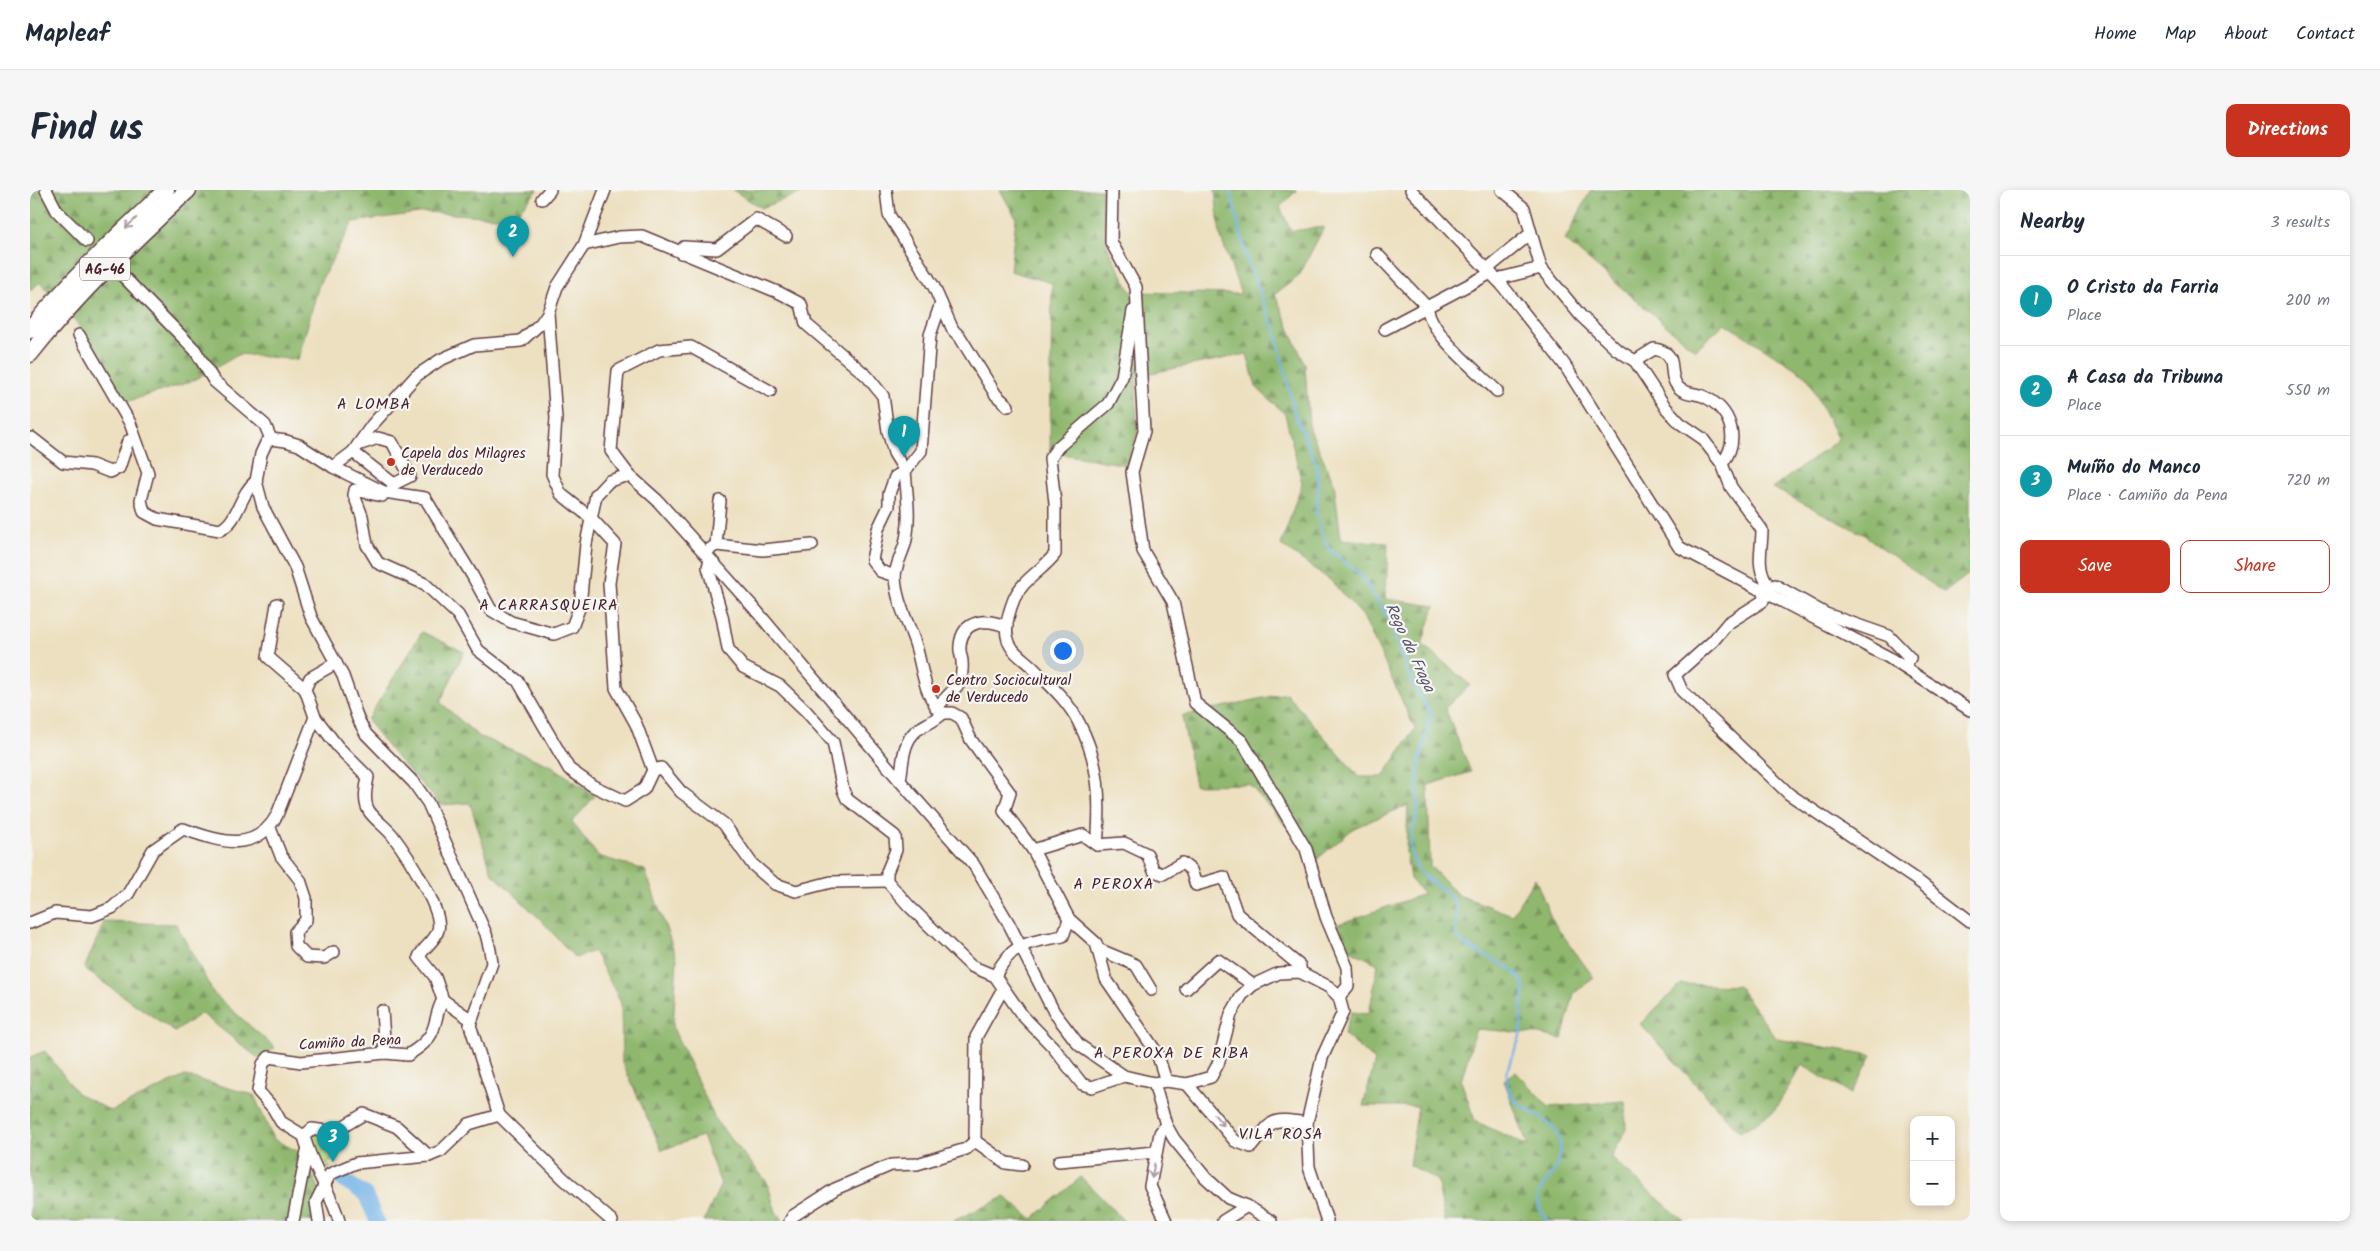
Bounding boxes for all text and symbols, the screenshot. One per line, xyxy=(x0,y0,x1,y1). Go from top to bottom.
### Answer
text: Mapleaf xyxy=(25,15,109,54)
text: Home xyxy=(2094,20,2137,49)
text: Map xyxy=(2165,20,2196,49)
text: About xyxy=(2224,20,2268,49)
text: Contact xyxy=(2296,20,2355,49)
text: Find us xyxy=(30,102,143,158)
button: Directions xyxy=(2226,104,2350,157)
text: Nearby xyxy=(2020,206,2085,239)
text: 3 results xyxy=(2271,210,2330,235)
pin: 2 xyxy=(497,216,529,257)
one-way arrow xyxy=(124,217,137,229)
road number: AG-46 xyxy=(80,258,130,280)
text: O Cristo da Farria xyxy=(2067,273,2219,303)
text: 1 xyxy=(2034,288,2038,313)
text: 200 m xyxy=(2286,288,2330,313)
text: Place xyxy=(2067,303,2101,328)
text: A Casa da Tribuna xyxy=(2067,363,2223,393)
text: 2 xyxy=(2031,378,2041,403)
text: 550 m xyxy=(2286,378,2330,403)
district label: A LOMBA xyxy=(337,392,411,417)
text: Place xyxy=(2067,393,2101,418)
pin: 1 xyxy=(888,416,920,457)
place label: Capela dos Milagres de Verducedo xyxy=(401,442,526,483)
text: Muíño do Manco xyxy=(2067,453,2201,483)
marker: Capela dos Milagres de Verducedo xyxy=(385,456,397,468)
text: 3 xyxy=(2032,468,2040,493)
text: 720 m xyxy=(2286,468,2330,493)
text: Place · Camiño da Pena xyxy=(2067,483,2228,508)
button: Save xyxy=(2020,540,2170,593)
button: Share xyxy=(2180,540,2330,593)
district label: A CARRASQUEIRA xyxy=(479,593,619,618)
water label: Rego da Fraga xyxy=(1378,599,1442,698)
your location xyxy=(1050,638,1076,664)
place label: Centro Sociocultural de Verducedo xyxy=(946,669,1072,710)
marker: Centro Sociocultural de Verducedo xyxy=(930,683,942,695)
district label: A PEROXA xyxy=(1073,872,1155,897)
street label: Camiño da Pena xyxy=(298,1028,402,1058)
district label: A PEROXA DE RIBA xyxy=(1094,1041,1250,1066)
one-way arrow xyxy=(1213,1114,1225,1127)
map controls xyxy=(1910,1116,1955,1206)
button: + xyxy=(1910,1116,1955,1161)
pin: 3 xyxy=(317,1121,349,1162)
district label: VILA ROSA xyxy=(1239,1122,1323,1147)
button: − xyxy=(1910,1161,1955,1206)
one-way arrow xyxy=(1147,1162,1157,1178)

